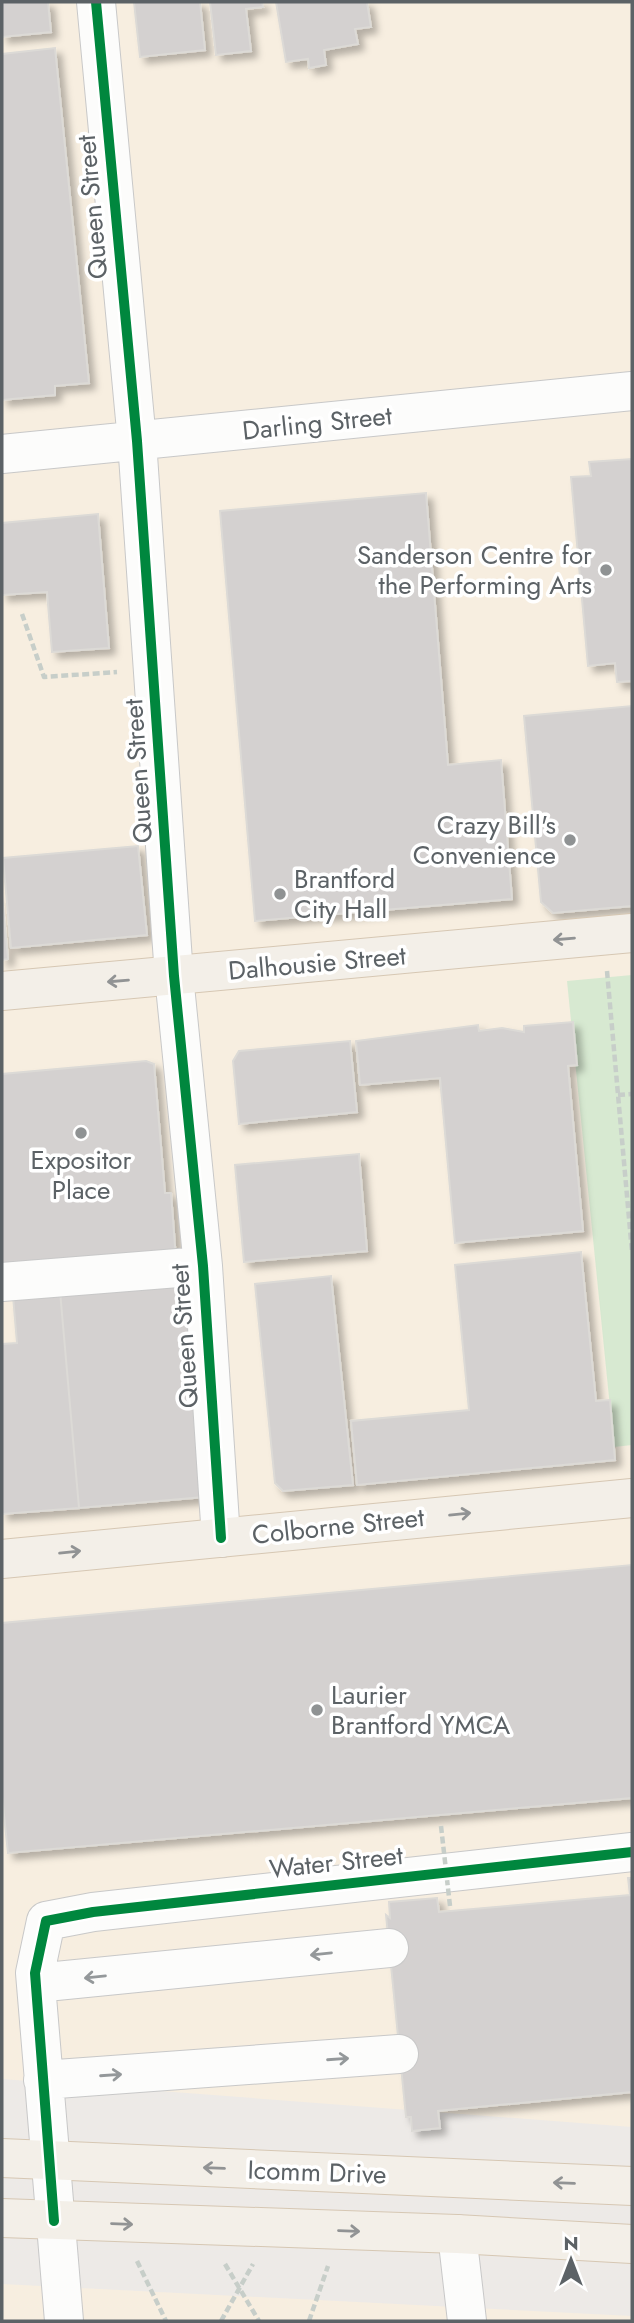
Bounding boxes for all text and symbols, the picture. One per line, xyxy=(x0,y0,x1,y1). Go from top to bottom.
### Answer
street label: Queen Street xyxy=(67,133,117,281)
street label: Darling Street xyxy=(240,396,394,450)
place label: Sanderson Centre for the Performing Arts xyxy=(357,536,592,604)
marker: Sanderson Centre for the Performing Arts xyxy=(598,562,614,578)
street label: Queen Street xyxy=(114,697,162,844)
place label: Crazy Bill's Convenience xyxy=(413,806,556,874)
marker: Crazy Bill's Convenience xyxy=(562,832,578,848)
place label: Brantford City Hall xyxy=(294,860,395,928)
marker: Brantford City Hall xyxy=(272,886,288,902)
one-way arrow xyxy=(554,933,576,946)
street label: Dalhousie Street xyxy=(227,936,408,990)
one-way arrow xyxy=(107,975,130,988)
marker: Expositor Place xyxy=(73,1125,89,1141)
place label: Expositor Place xyxy=(31,1141,131,1209)
street label: Queen Street xyxy=(160,1262,208,1409)
street label: Colborne Street xyxy=(250,1498,427,1554)
one-way arrow xyxy=(448,1508,470,1521)
one-way arrow xyxy=(58,1545,80,1558)
place label: Laurier Brantford YMCA xyxy=(331,1676,511,1744)
marker: Laurier Brantford YMCA xyxy=(309,1702,325,1718)
street label: Water Street xyxy=(267,1836,405,1888)
one-way arrow xyxy=(310,1948,333,1961)
one-way arrow xyxy=(84,1971,107,1984)
one-way arrow xyxy=(326,2052,349,2065)
one-way arrow xyxy=(99,2068,122,2081)
street label: Icomm Drive xyxy=(247,2151,387,2193)
one-way arrow xyxy=(203,2161,226,2174)
one-way arrow xyxy=(553,2177,576,2190)
one-way arrow xyxy=(110,2217,133,2230)
one-way arrow xyxy=(338,2224,361,2237)
north arrow xyxy=(536,2225,606,2295)
text: N xyxy=(563,2230,579,2257)

